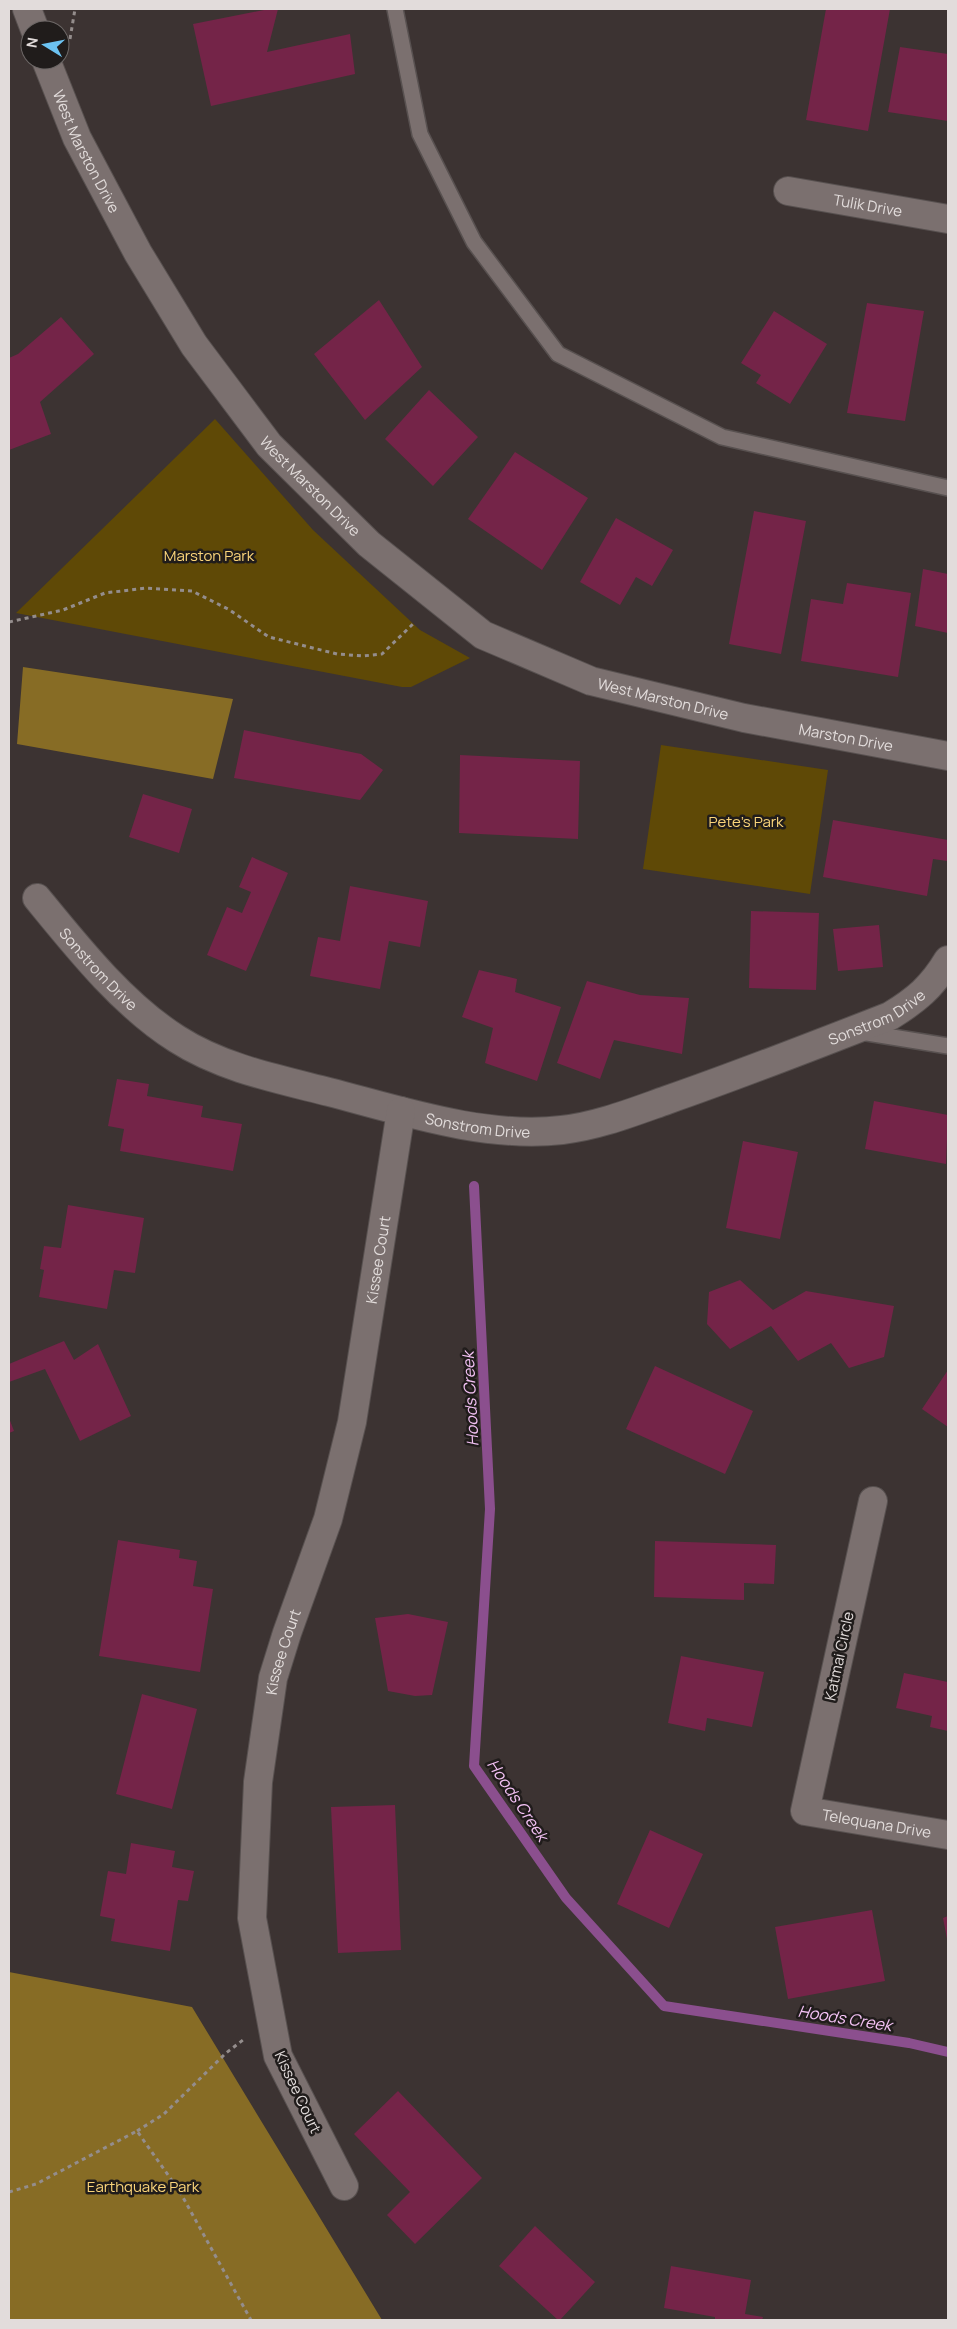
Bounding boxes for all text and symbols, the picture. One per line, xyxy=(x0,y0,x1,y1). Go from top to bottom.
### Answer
north arrow xyxy=(20,20,70,70)
text: N xyxy=(21,36,42,49)
street label: West Marston Drive xyxy=(48,87,125,217)
street label: Tulik Drive xyxy=(832,189,904,221)
street label: West Marston Drive xyxy=(255,431,366,541)
park label: Marston Park xyxy=(164,545,255,566)
street label: West Marston Drive xyxy=(595,672,731,724)
street label: Marston Drive xyxy=(797,718,895,756)
park label: Pete's Park xyxy=(708,811,784,832)
street label: Sonstrom Drive xyxy=(55,923,142,1015)
street label: Sonstrom Drive xyxy=(825,984,930,1050)
street label: Sonstrom Drive xyxy=(423,1107,531,1142)
street label: Kissee Court xyxy=(360,1214,395,1305)
water label: Hoods Creek xyxy=(456,1349,483,1447)
street label: Kissee Court xyxy=(260,1606,305,1696)
street label: Katmai Circle xyxy=(819,1609,859,1703)
water label: Hoods Creek xyxy=(482,1755,555,1847)
street label: Telequana Drive xyxy=(820,1804,933,1843)
water label: Hoods Creek xyxy=(797,2000,896,2037)
street label: Kissee Court xyxy=(270,2047,326,2137)
park label: Earthquake Park xyxy=(87,2176,200,2197)

